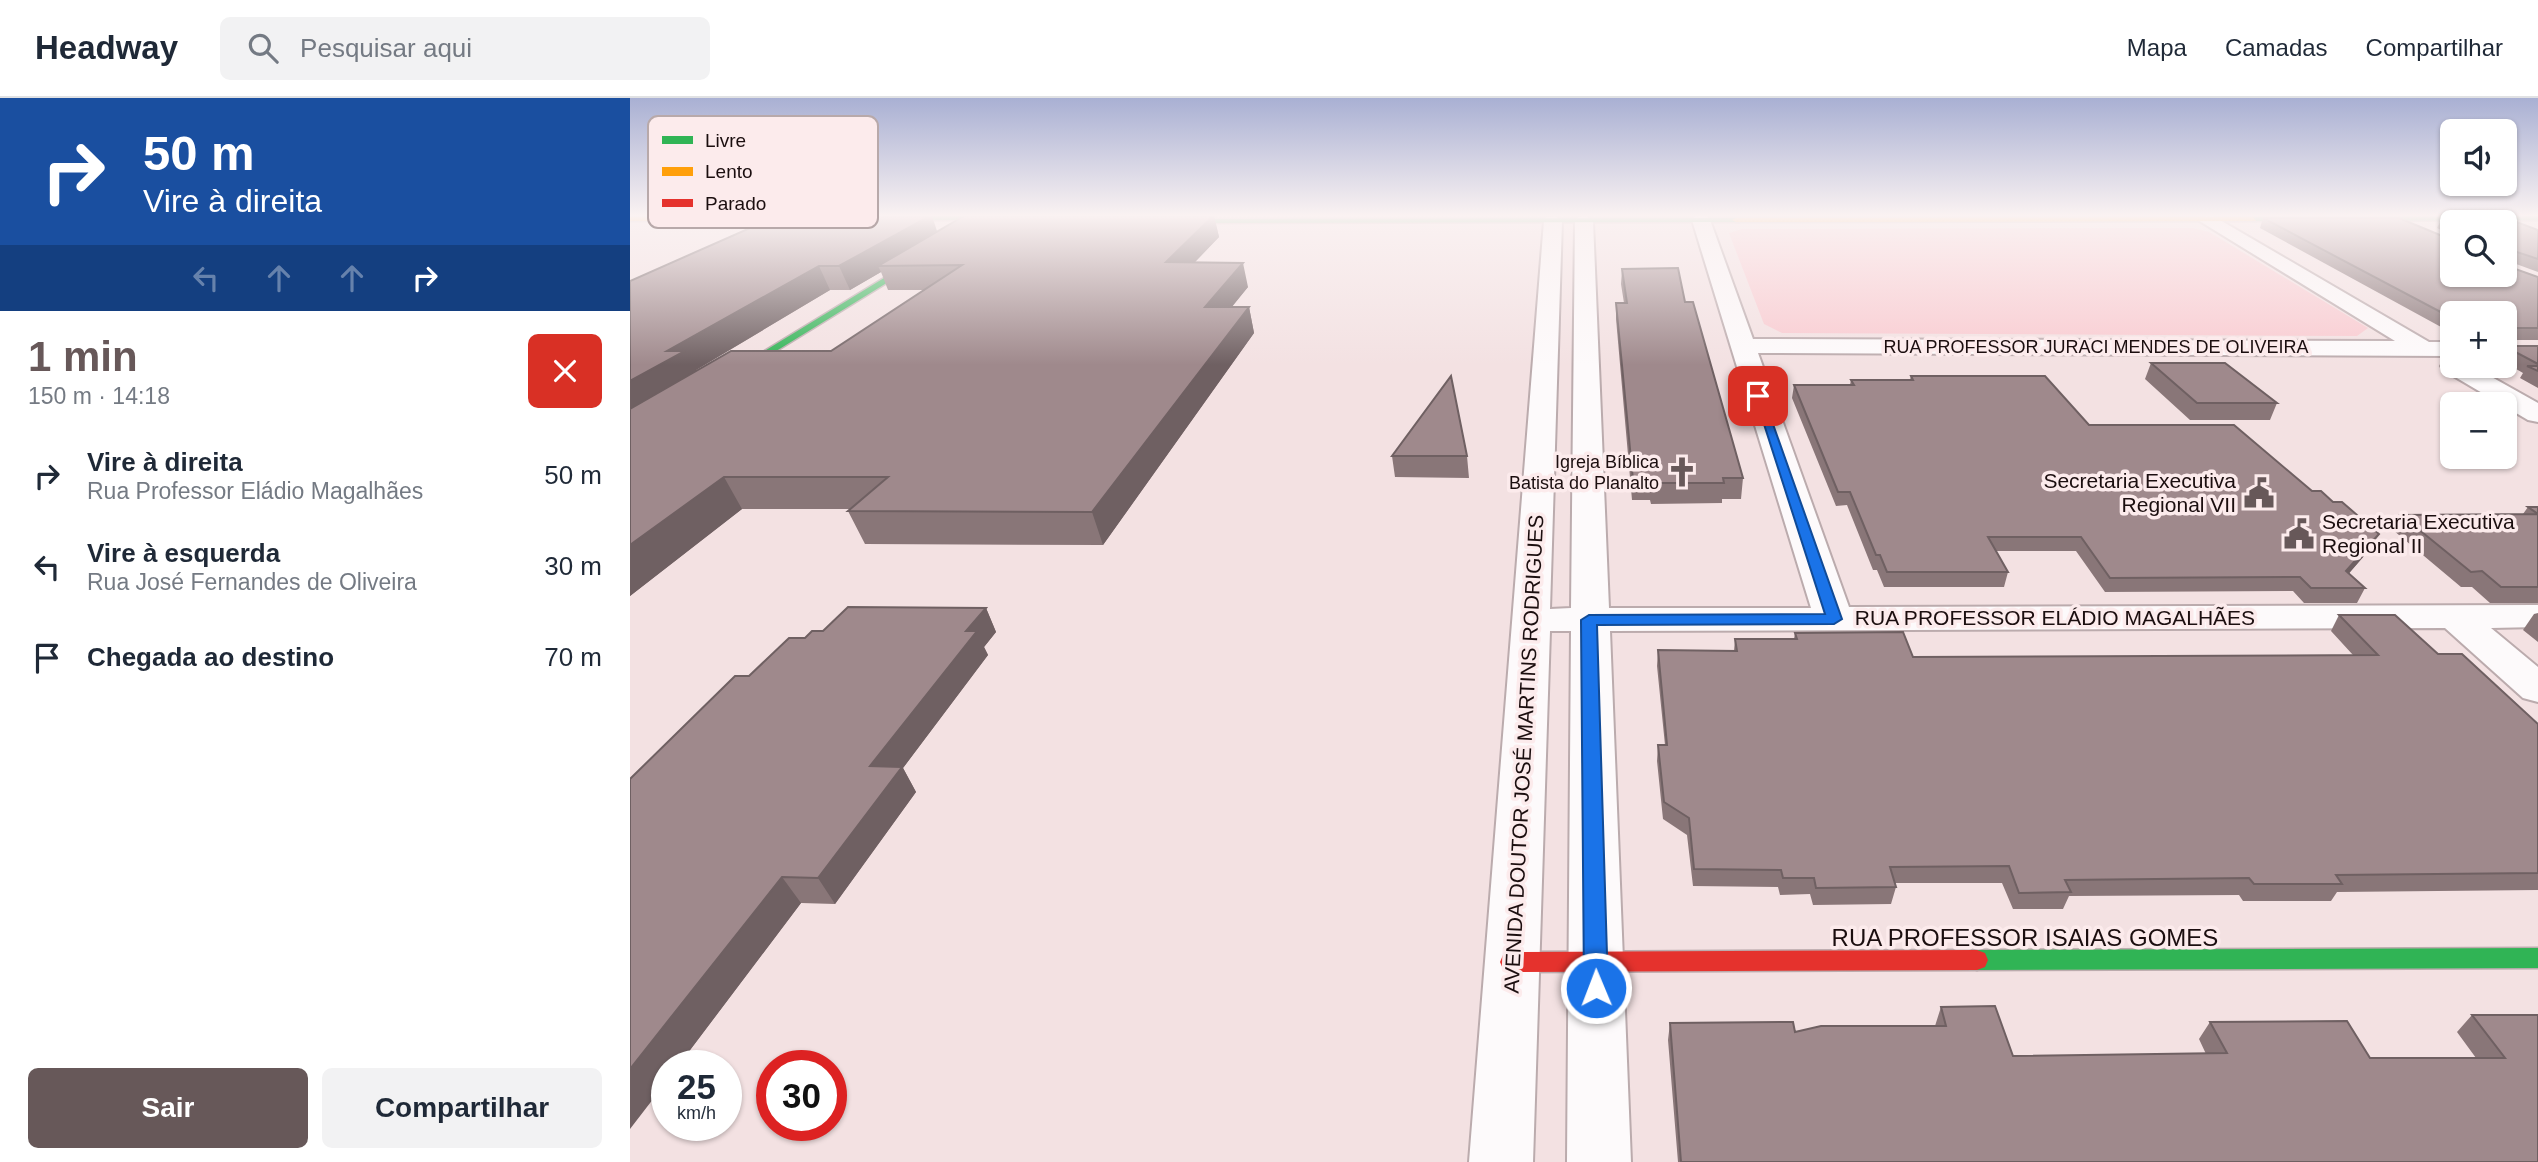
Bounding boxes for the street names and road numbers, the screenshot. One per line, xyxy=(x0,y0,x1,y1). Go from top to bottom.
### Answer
street label: RUA PROFESSOR JURACI MENDES DE OLIVEIRA xyxy=(1883,337,2309,357)
street label: AVENIDA DOUTOR JOSÉ MARTINS RODRIGUES xyxy=(1499,514,1548,994)
street label: RUA PROFESSOR ELÁDIO MAGALHÃES xyxy=(1855,606,2255,629)
street label: RUA PROFESSOR ISAIAS GOMES xyxy=(1832,924,2218,951)

